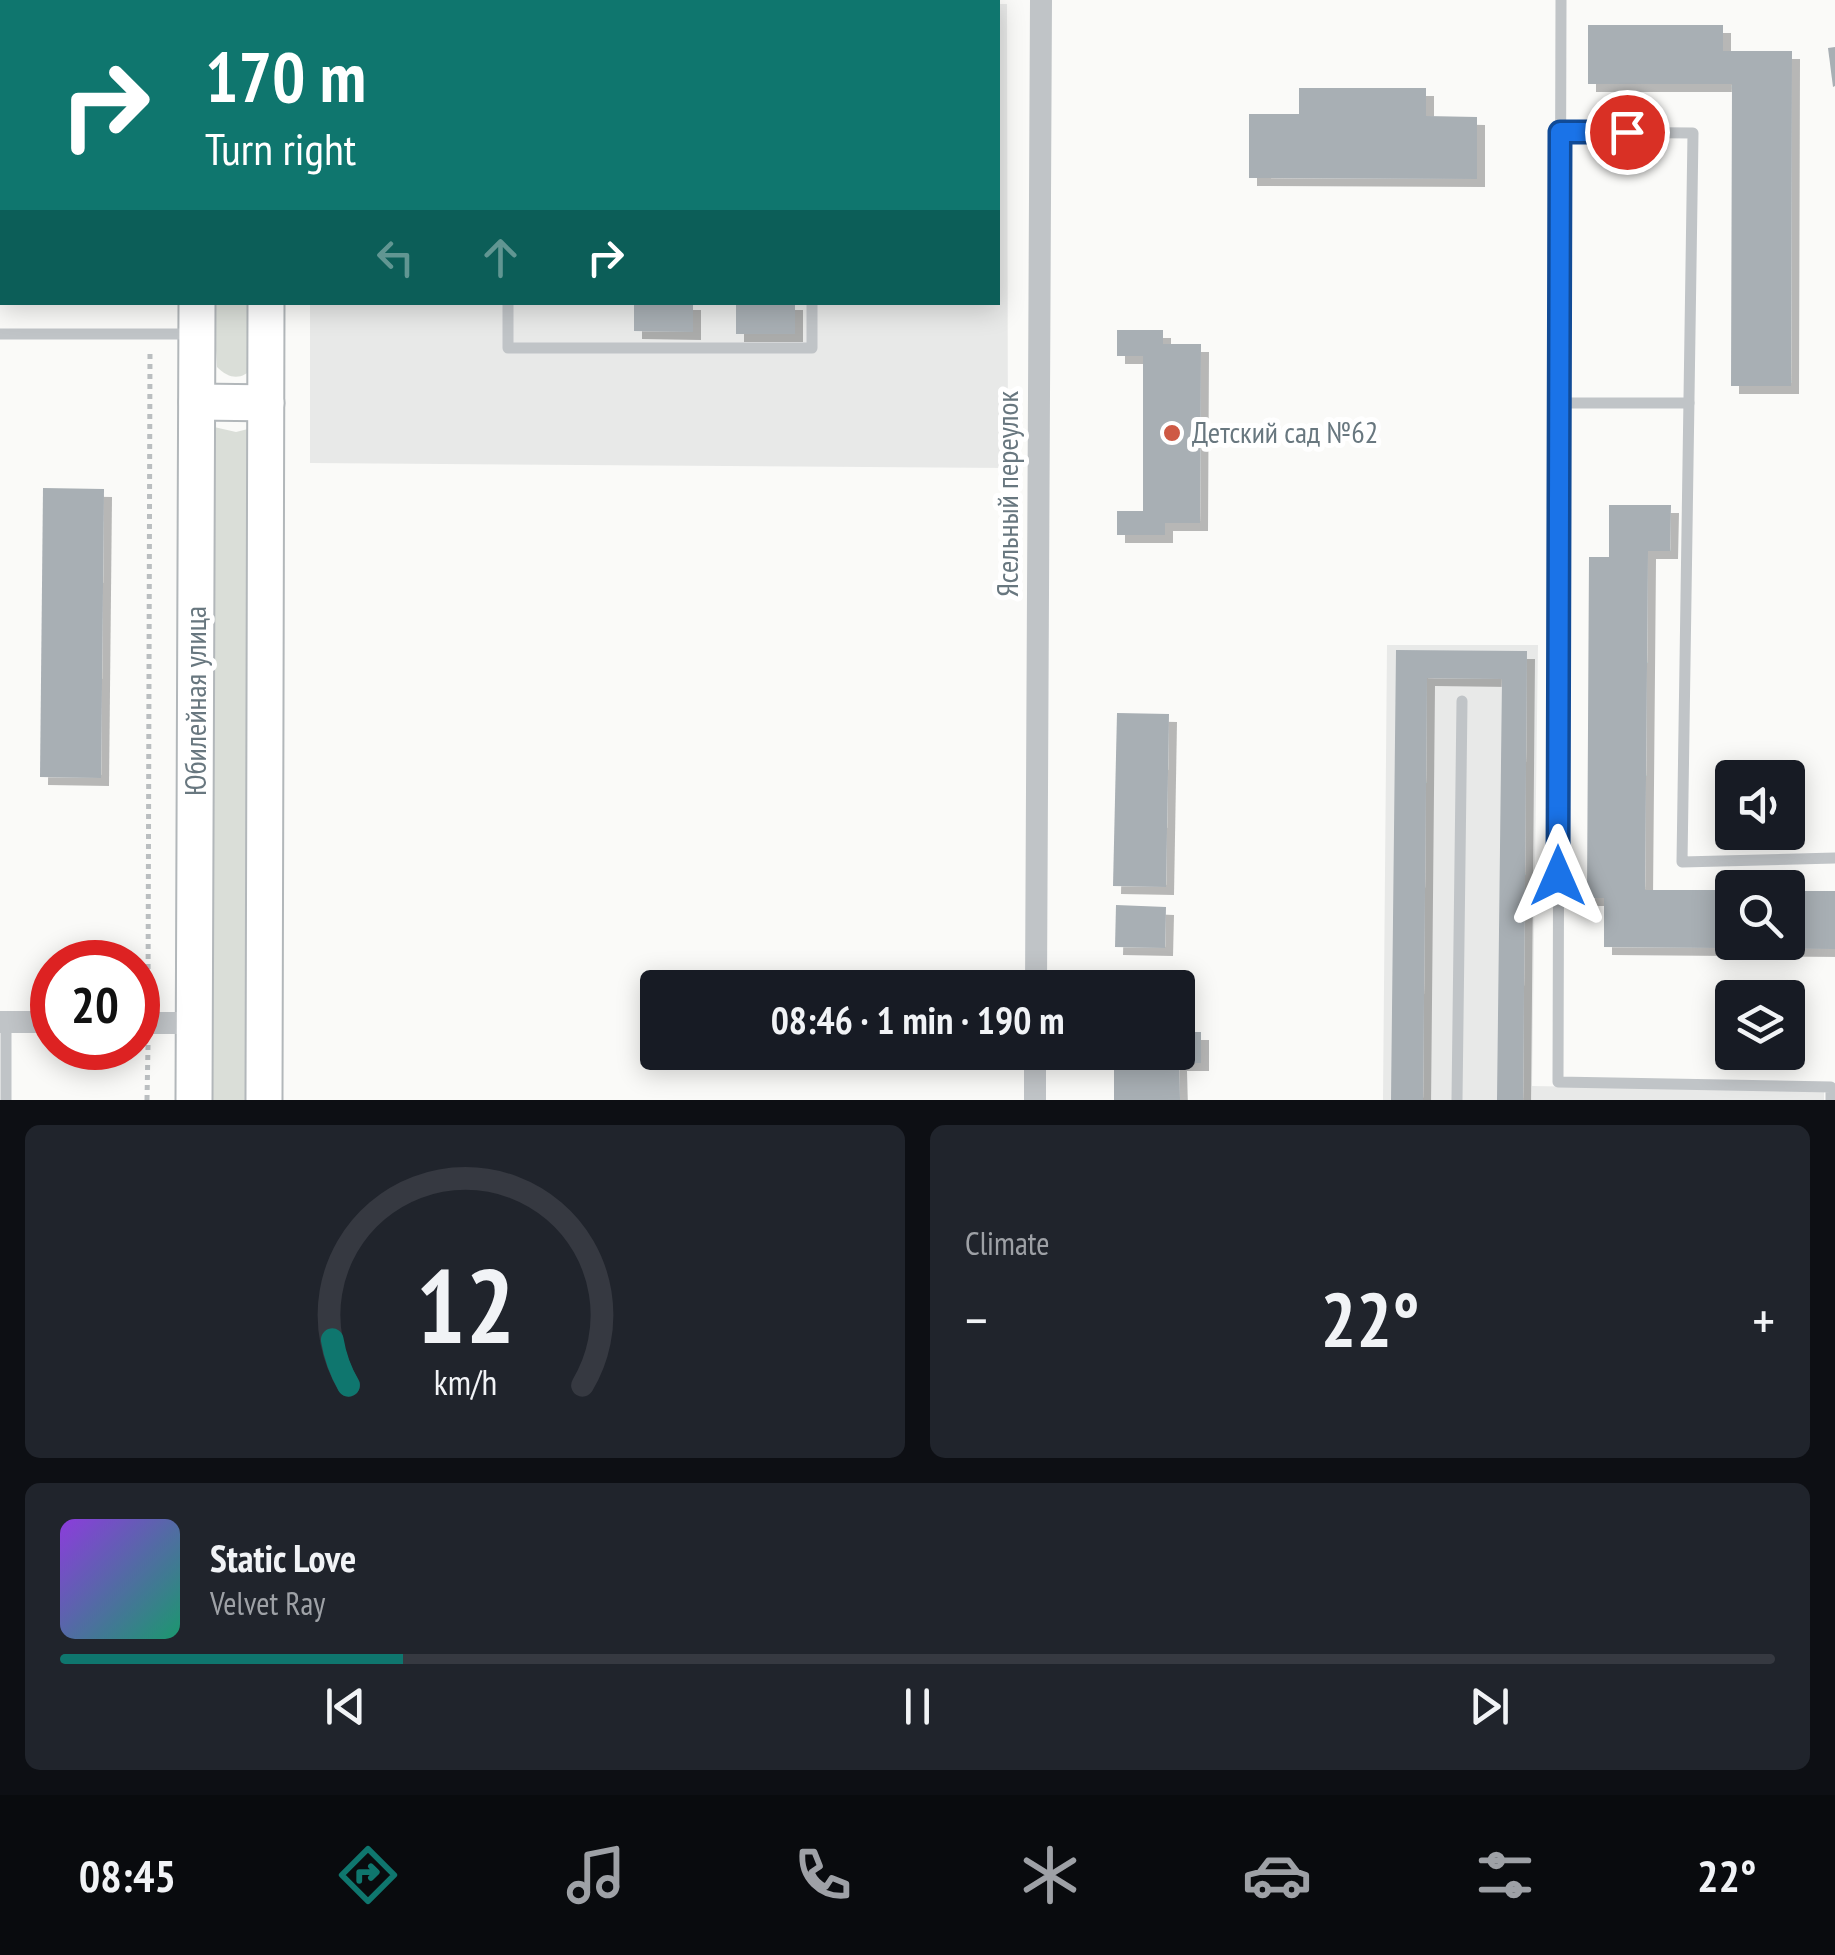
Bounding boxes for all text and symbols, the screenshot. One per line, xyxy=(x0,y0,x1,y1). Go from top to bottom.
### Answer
text: 170 m xyxy=(205,31,366,121)
icon: right xyxy=(40,40,170,170)
pin xyxy=(1585,90,1670,175)
icon: arrive xyxy=(1600,105,1655,160)
text: Turn right xyxy=(205,119,356,177)
icon: left xyxy=(368,230,423,285)
icon: ahead xyxy=(473,230,528,285)
icon: right xyxy=(578,230,633,285)
street label: Ясельный переулок xyxy=(987,391,1026,597)
place label: Детский сад №62 xyxy=(1192,412,1378,451)
marker: Детский сад №62 xyxy=(1161,422,1183,444)
street label: Юбилейная улица xyxy=(175,606,214,796)
map controls xyxy=(1715,760,1805,1070)
button: sound xyxy=(1715,760,1805,850)
position arrow xyxy=(1506,824,1610,928)
button: search xyxy=(1715,870,1805,960)
speed limit sign: 20 xyxy=(30,940,160,1070)
button: layers xyxy=(1715,980,1805,1070)
text: 08:46 · 1 min · 190 m xyxy=(771,995,1064,1044)
text: Climate xyxy=(965,1222,1049,1264)
text: 12 xyxy=(415,1237,515,1372)
text: 22° xyxy=(1320,1271,1420,1368)
text: − xyxy=(965,1284,988,1355)
text: + xyxy=(1752,1284,1775,1355)
text: km/h xyxy=(433,1359,497,1405)
text: Static Love xyxy=(210,1533,356,1582)
text: Velvet Ray xyxy=(210,1582,325,1624)
icon: previous xyxy=(318,1679,373,1734)
icon: pause xyxy=(890,1679,945,1734)
icon: next xyxy=(1462,1679,1517,1734)
icon: directions xyxy=(333,1840,403,1910)
icon: music xyxy=(561,1840,631,1910)
icon: phone xyxy=(788,1840,858,1910)
icon: climate xyxy=(1015,1840,1085,1910)
icon: car xyxy=(1242,1840,1312,1910)
icon: filters xyxy=(1470,1840,1540,1910)
text: 08:45 xyxy=(79,1846,176,1904)
text: 22° xyxy=(1697,1846,1756,1904)

